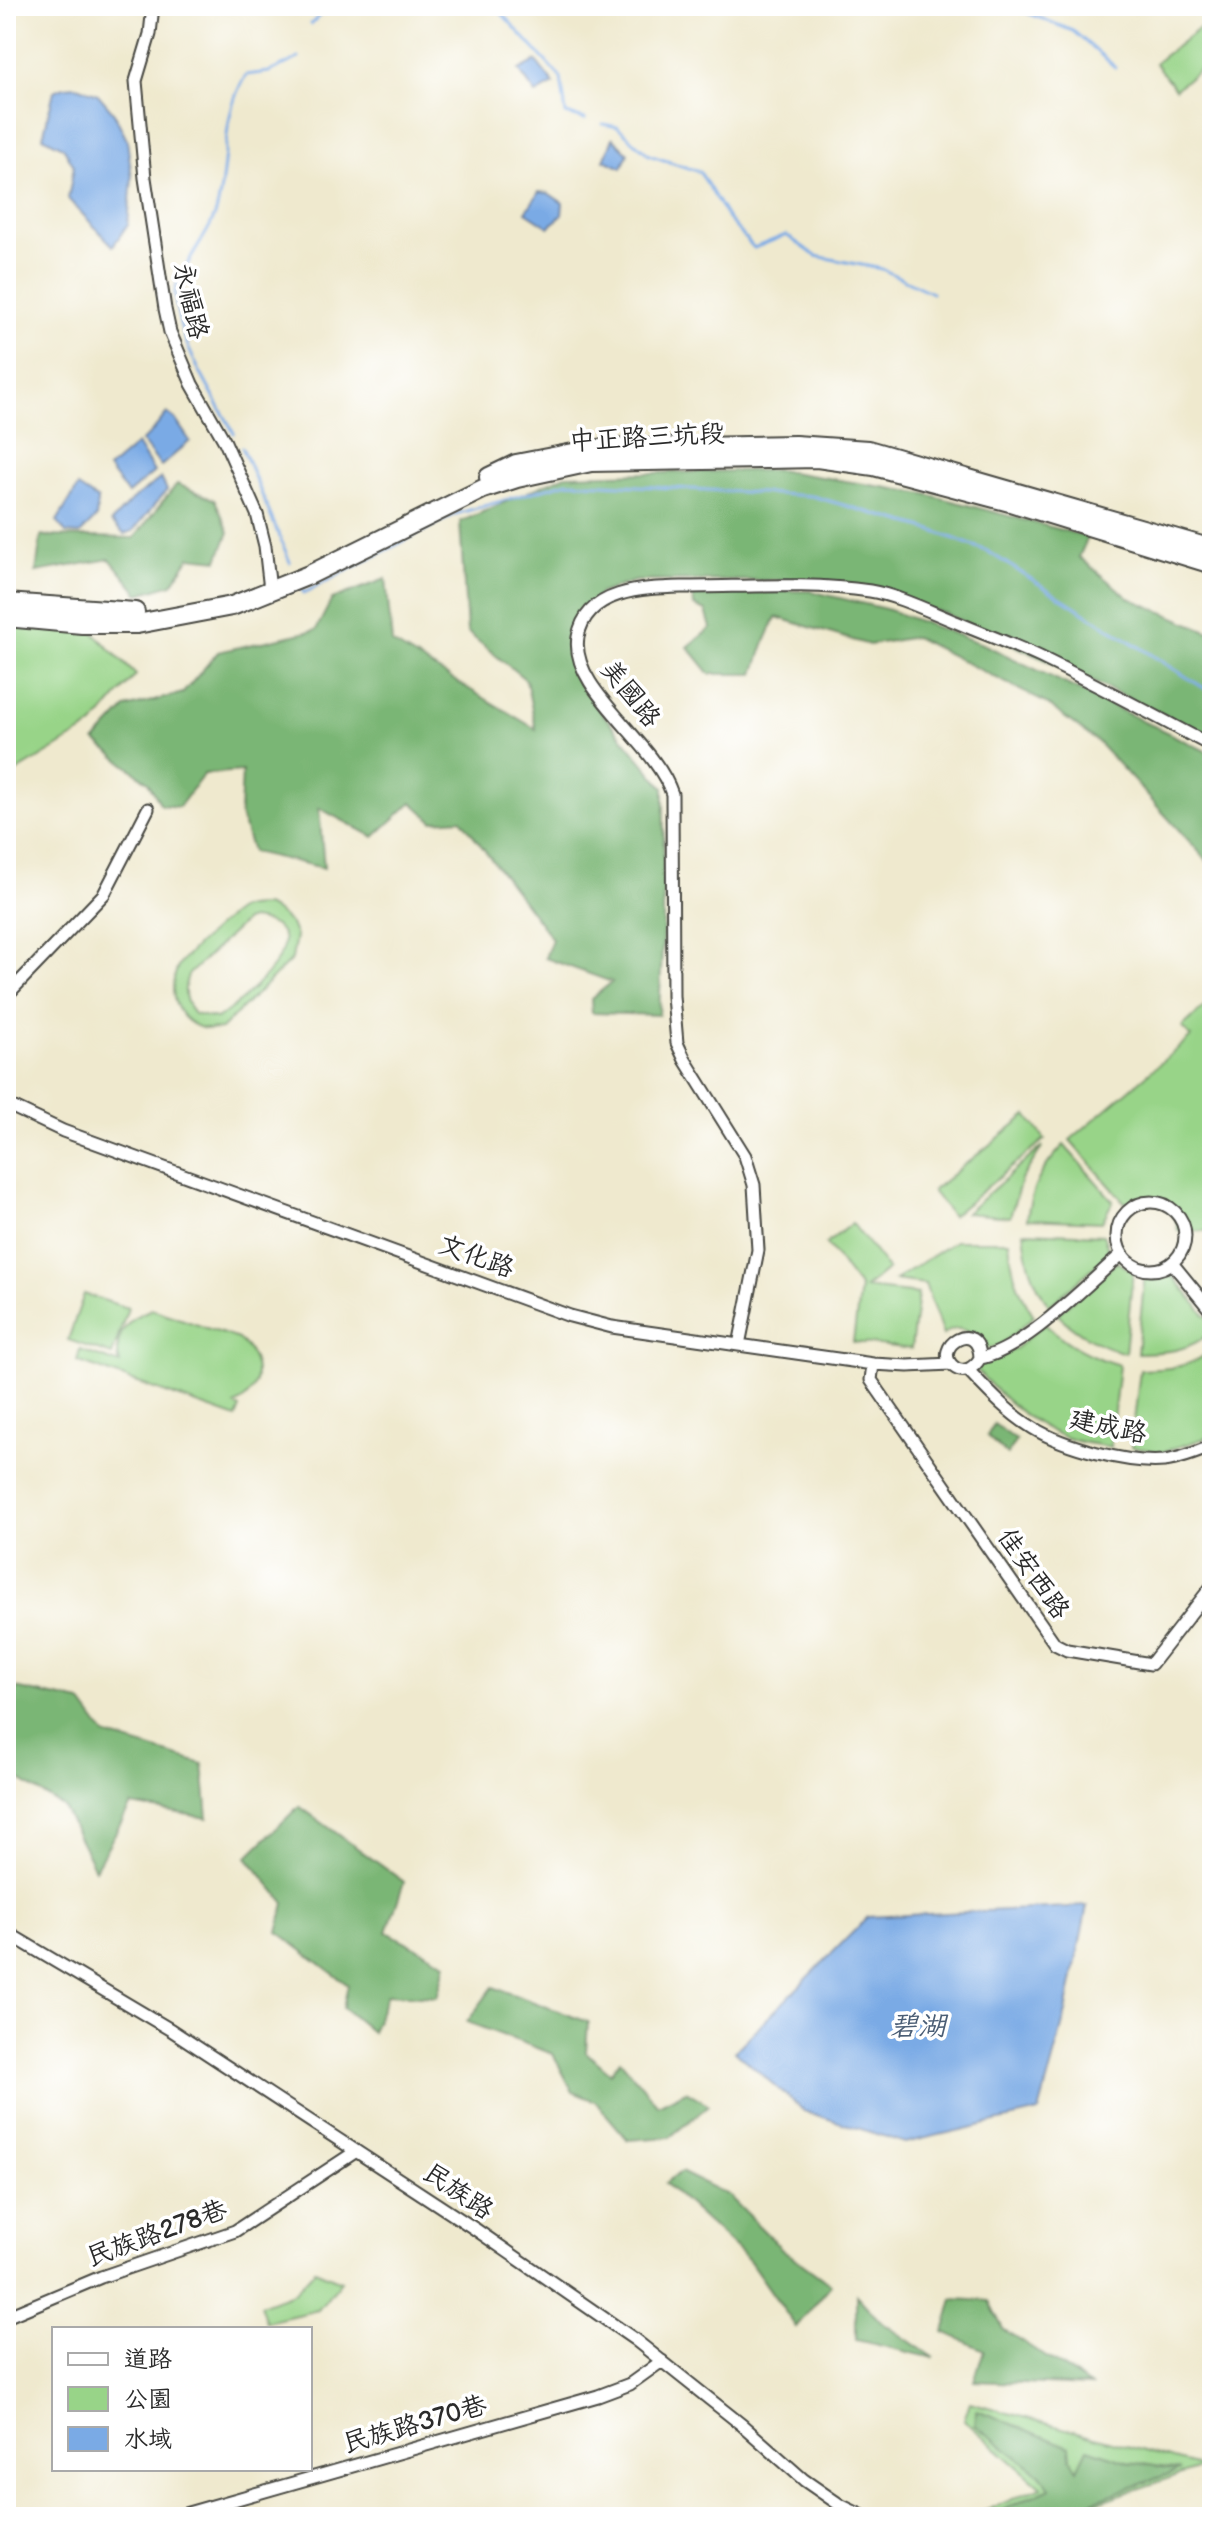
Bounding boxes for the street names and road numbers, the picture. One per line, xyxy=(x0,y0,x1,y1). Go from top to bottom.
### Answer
street label: 永福路 xyxy=(166,260,214,342)
street label: 中正路三坑段 xyxy=(568,418,726,458)
street label: 美國路 xyxy=(593,654,667,734)
street label: 文化路 xyxy=(434,1229,518,1285)
street label: 建成路 xyxy=(1067,1404,1149,1450)
street label: 佳安西路 xyxy=(990,1523,1076,1625)
street label: 民族路 xyxy=(417,2157,499,2227)
street label: 民族路278巷 xyxy=(83,2194,231,2274)
street label: 民族路370巷 xyxy=(340,2390,490,2460)

